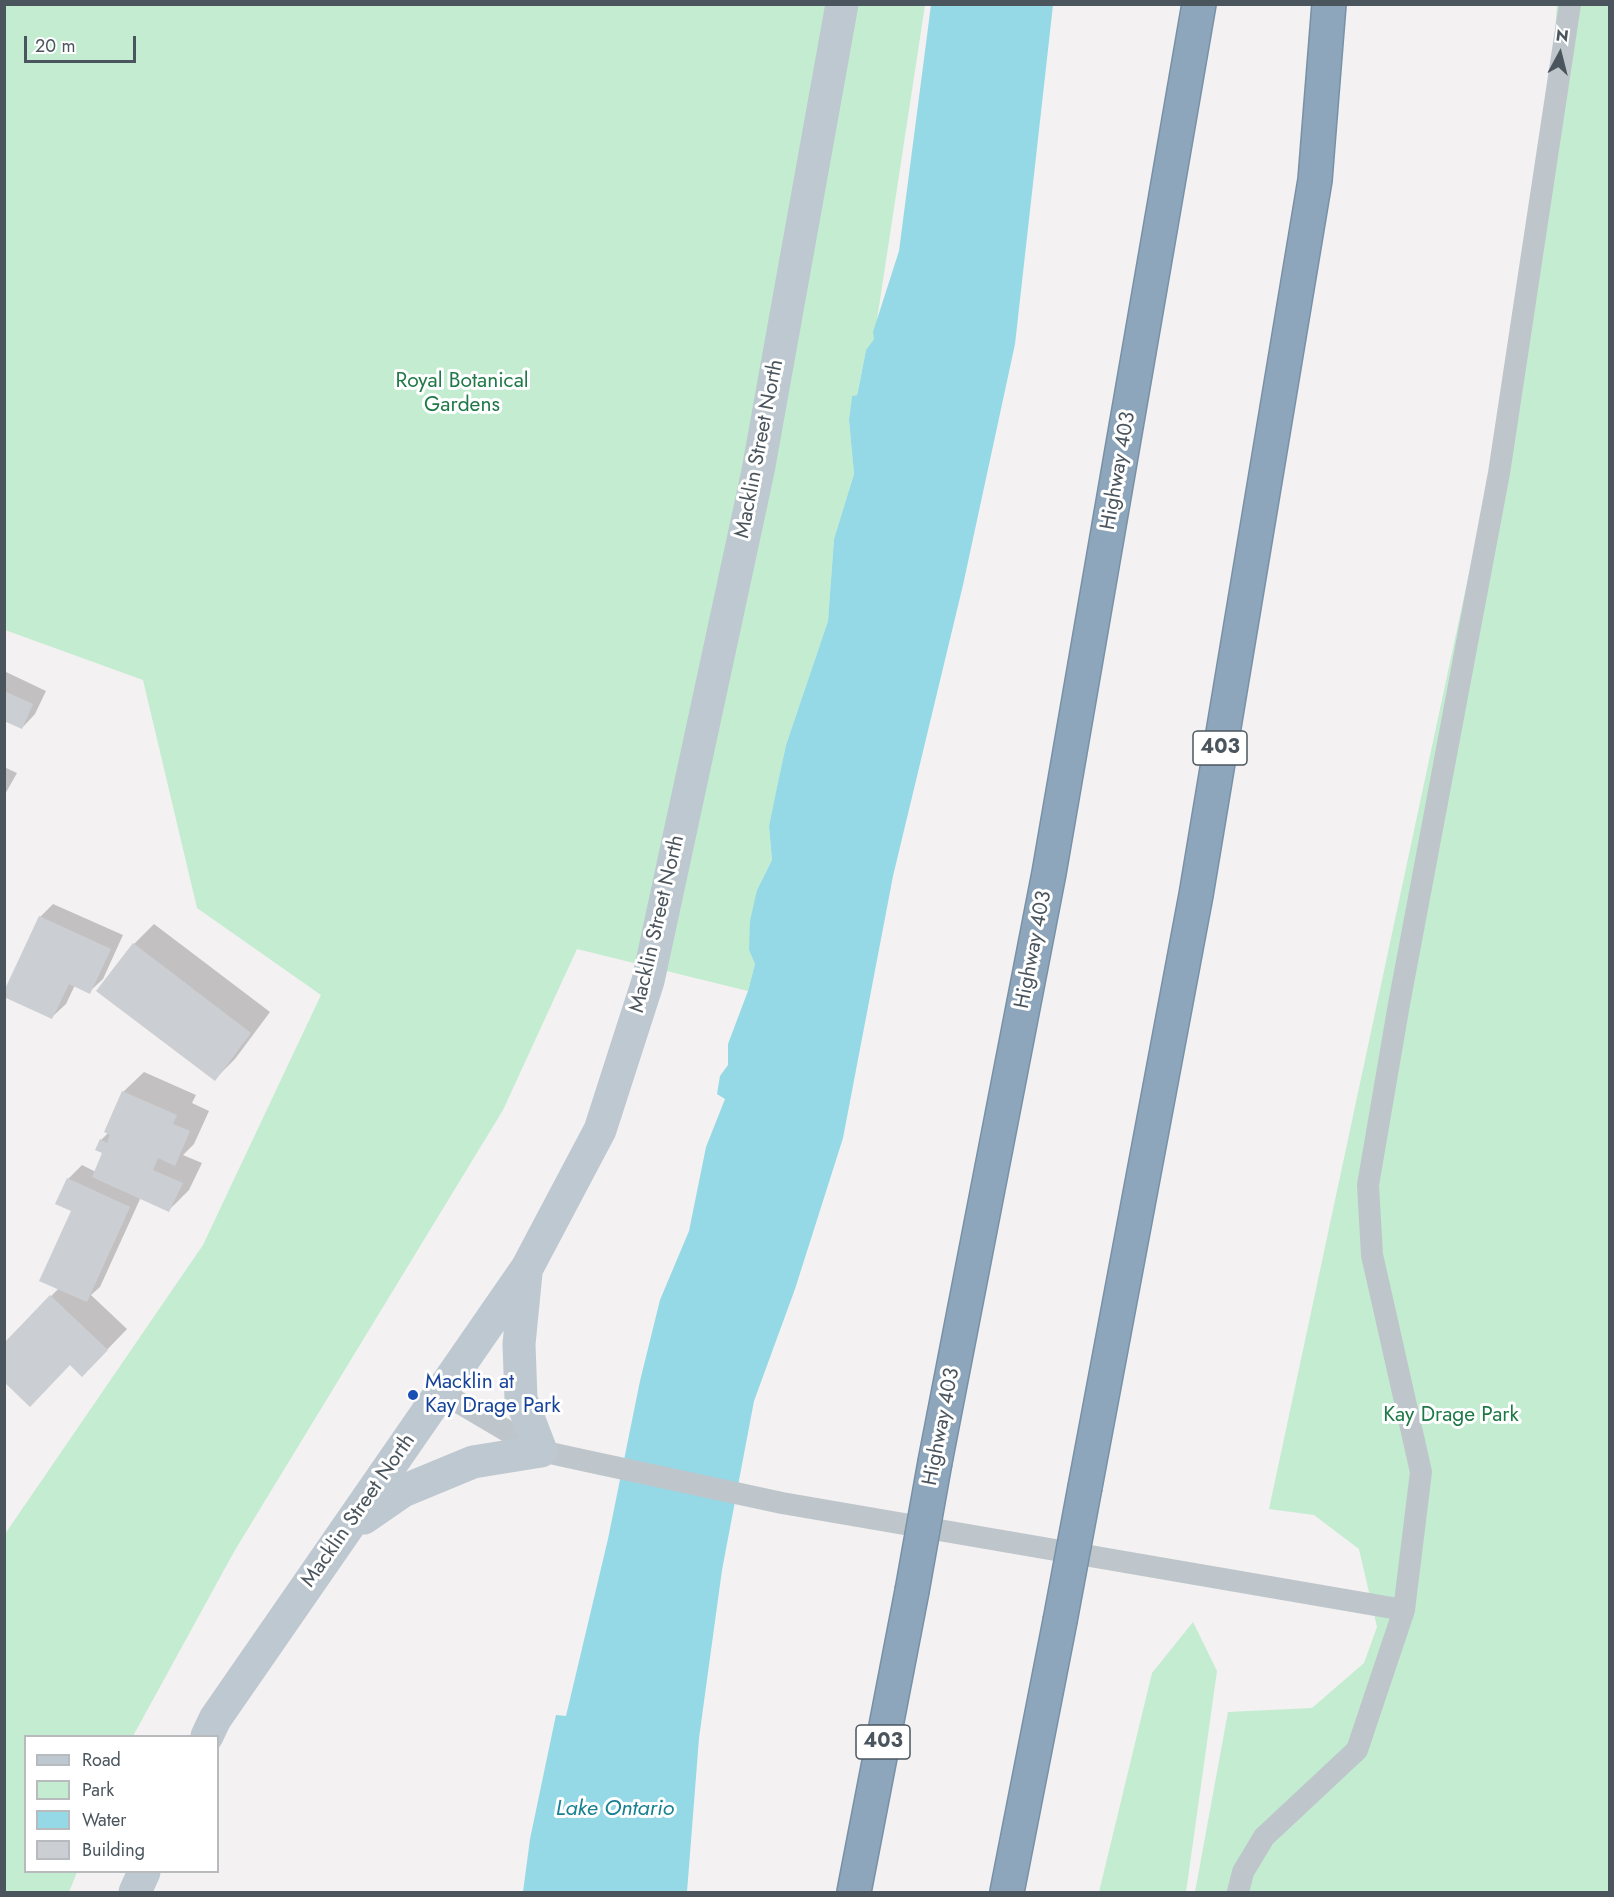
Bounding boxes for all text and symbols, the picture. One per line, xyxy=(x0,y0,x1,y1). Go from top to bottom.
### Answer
text: N xyxy=(1555,23,1570,48)
scale bar xyxy=(27,24,140,62)
north arrow xyxy=(1530,24,1590,84)
text: 20 m xyxy=(35,33,75,59)
street label: Macklin Street North xyxy=(730,358,790,540)
park label: Royal Botanical Gardens xyxy=(395,369,529,419)
street label: Highway 403 xyxy=(1096,410,1142,532)
road number: 403 xyxy=(1193,731,1247,765)
street label: Macklin Street North xyxy=(625,833,691,1015)
street label: Highway 403 xyxy=(1010,889,1058,1011)
street label: Highway 403 xyxy=(918,1366,966,1488)
place label: Macklin at Kay Drage Park xyxy=(425,1370,560,1420)
marker: Macklin at Kay Drage Park xyxy=(406,1388,420,1402)
park label: Kay Drage Park xyxy=(1383,1403,1519,1429)
street label: Macklin Street North xyxy=(297,1429,421,1593)
road number: 403 xyxy=(856,1725,910,1759)
legend xyxy=(24,1735,219,1873)
text: Road xyxy=(82,1747,121,1773)
text: Park xyxy=(82,1777,114,1803)
water label: Lake Ontario xyxy=(556,1797,674,1823)
text: Water xyxy=(82,1807,126,1833)
text: Building xyxy=(82,1837,145,1863)

